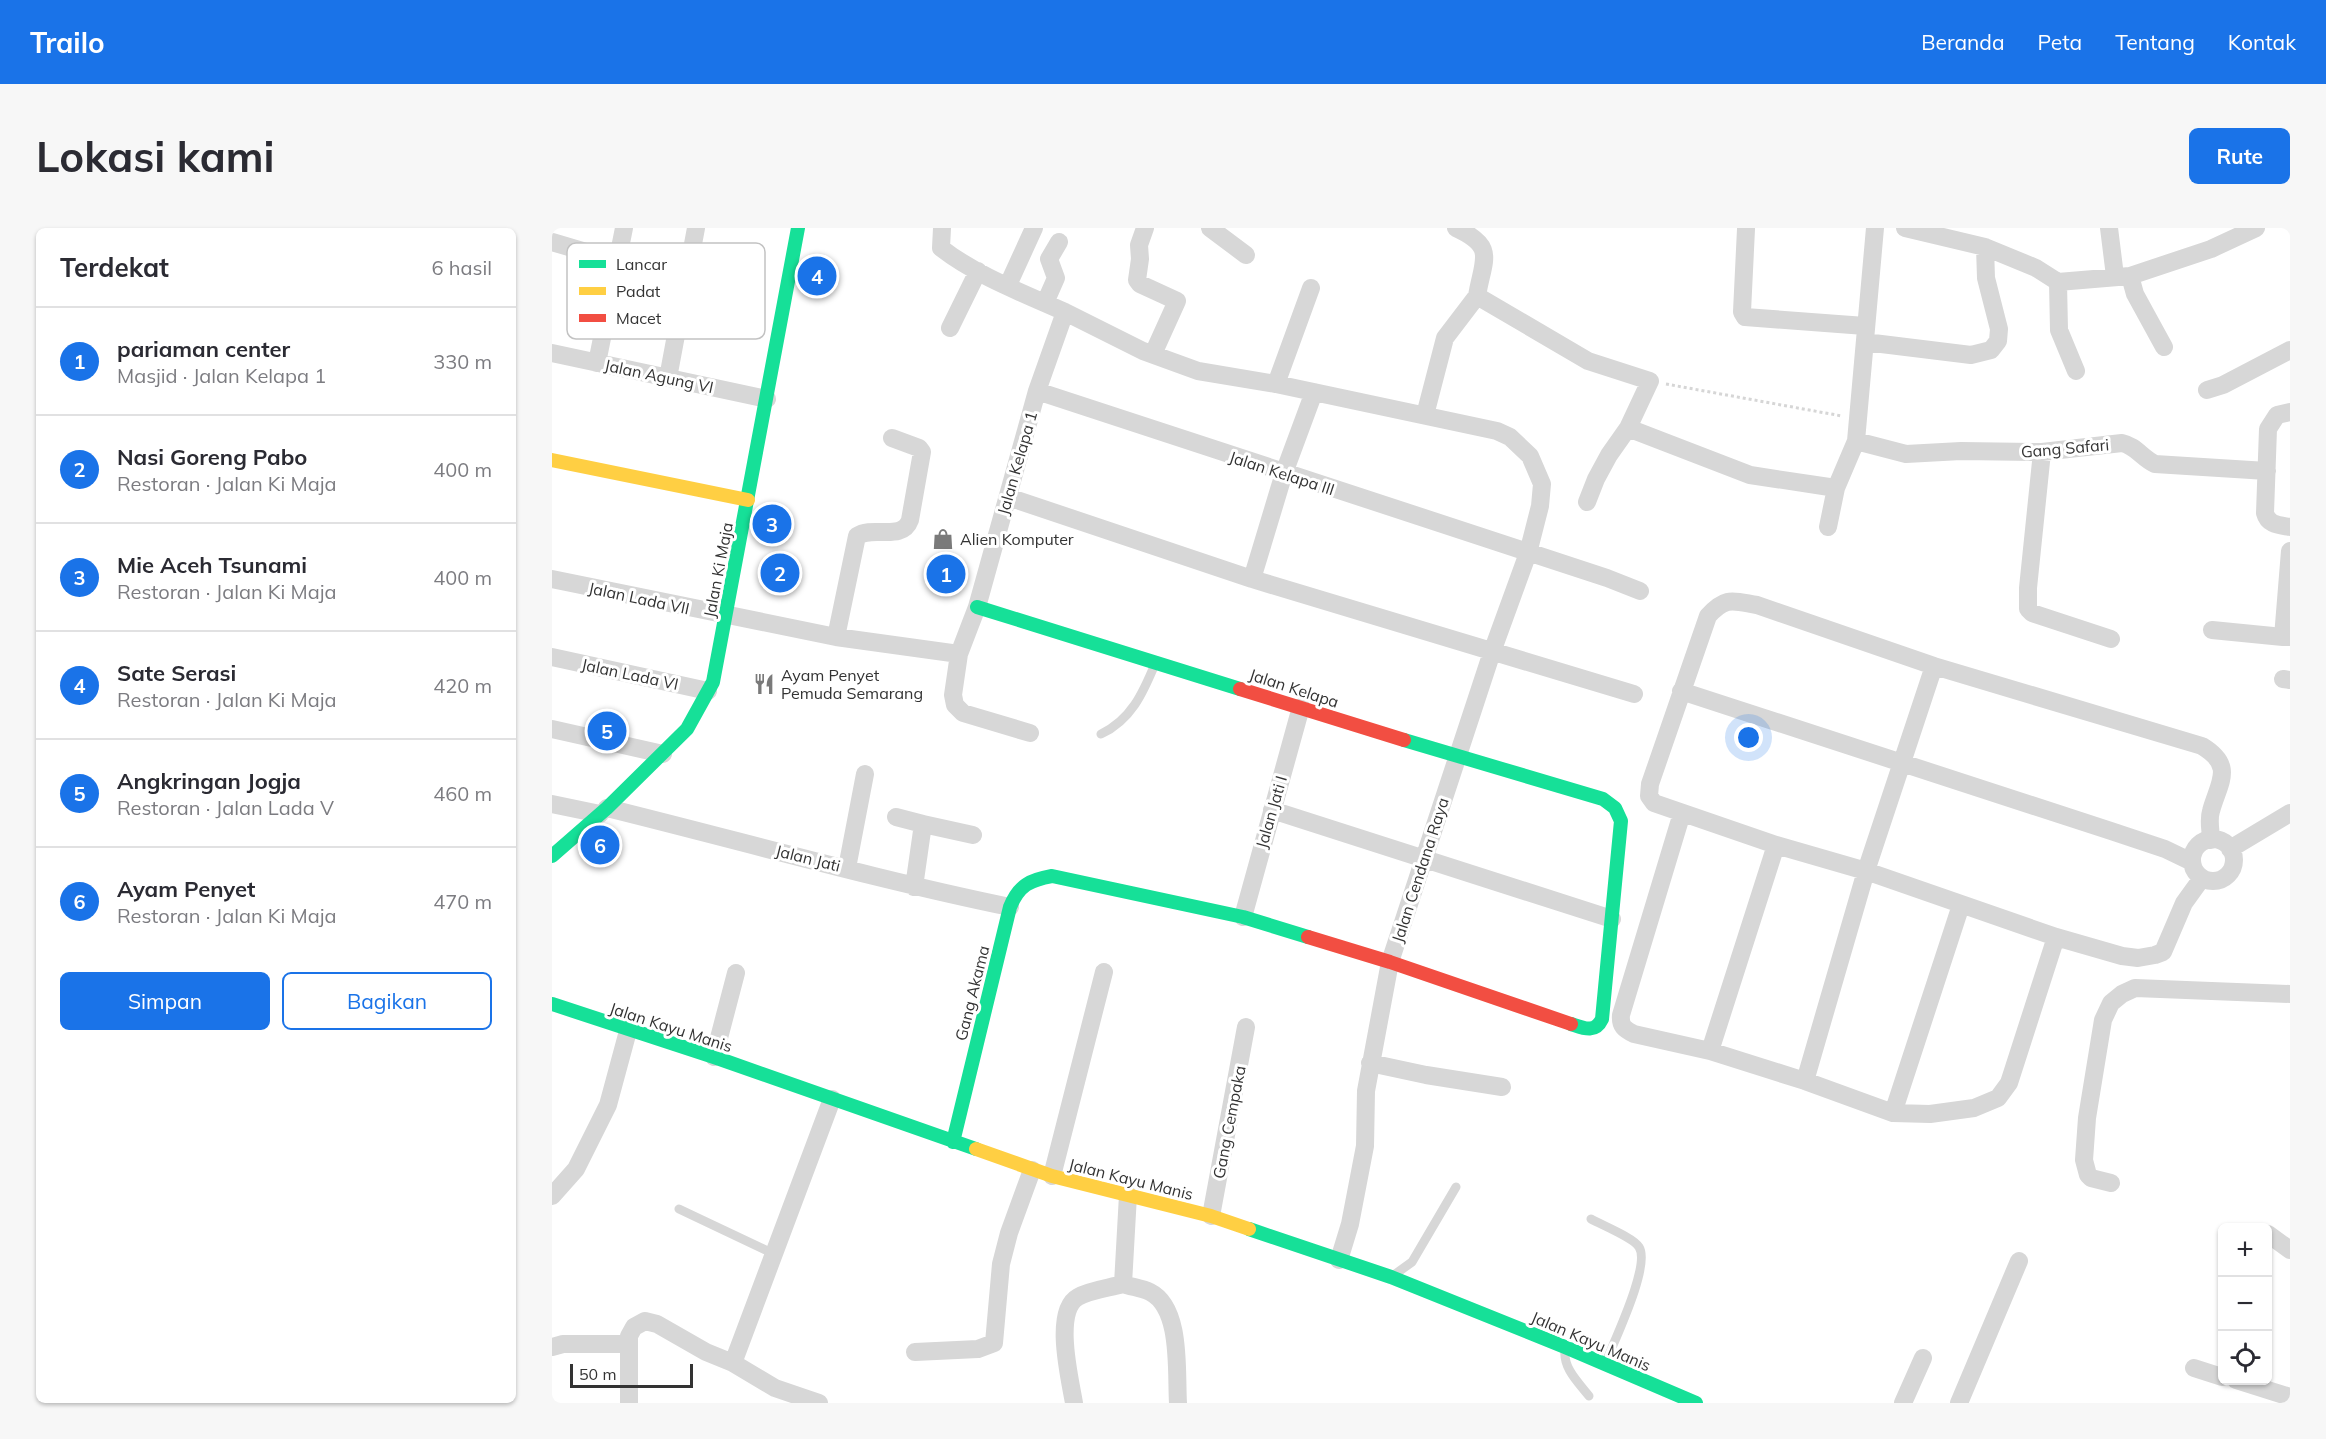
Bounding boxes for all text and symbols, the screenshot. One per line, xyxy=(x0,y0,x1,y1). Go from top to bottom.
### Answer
text: Trailo xyxy=(30,25,105,60)
text: Beranda xyxy=(1921,29,2005,55)
text: Peta xyxy=(2038,29,2082,55)
text: Tentang xyxy=(2115,29,2195,55)
text: Kontak xyxy=(2228,29,2296,55)
button: Rute xyxy=(2189,128,2290,184)
text: Lokasi kami xyxy=(36,130,274,183)
legend xyxy=(567,243,765,339)
text: Terdekat xyxy=(60,251,169,284)
text: Lancar xyxy=(616,254,667,274)
pin: 4 xyxy=(798,254,836,298)
text: 6 hasil xyxy=(432,255,492,280)
text: Padat xyxy=(616,281,661,301)
text: Macet xyxy=(616,308,662,328)
text: pariaman center xyxy=(117,335,290,363)
text: 1 xyxy=(74,349,86,374)
text: 330 m xyxy=(433,349,492,374)
street label: Jalan Agung VI xyxy=(603,355,715,397)
text: Masjid · Jalan Kelapa 1 xyxy=(117,363,326,388)
street label: Jalan Kelapa 1 xyxy=(993,409,1041,517)
street label: Gang Safari xyxy=(2020,434,2110,462)
text: Nasi Goreng Pabo xyxy=(117,443,307,471)
street label: Jalan Kelapa III xyxy=(1227,447,1337,499)
text: 2 xyxy=(74,457,86,482)
text: 400 m xyxy=(433,457,492,482)
text: Restoran · Jalan Ki Maja xyxy=(117,471,336,496)
pin: 3 xyxy=(752,502,792,546)
street label: Jalan Ki Maja xyxy=(699,521,737,619)
shop icon: Alien Komputer xyxy=(931,527,955,551)
place label: Alien Komputer xyxy=(960,529,1074,549)
pin: 2 xyxy=(760,550,800,596)
text: Mie Aceh Tsunami xyxy=(117,551,307,579)
pin: 1 xyxy=(926,552,966,596)
text: 3 xyxy=(74,565,86,590)
text: 400 m xyxy=(433,565,492,590)
street label: Jalan Lada VII xyxy=(587,578,691,618)
text: Restoran · Jalan Ki Maja xyxy=(117,579,336,604)
street label: Jalan Lada VI xyxy=(580,654,680,694)
text: Sate Serasi xyxy=(117,659,236,687)
street label: Jalan Kelapa xyxy=(1247,664,1341,712)
place label: Ayam Penyet Pemuda Semarang xyxy=(781,665,923,703)
restaurant icon: Ayam Penyet Pemuda Semarang xyxy=(752,672,776,696)
text: 4 xyxy=(74,673,86,698)
text: 420 m xyxy=(433,673,492,698)
text: Restoran · Jalan Ki Maja xyxy=(117,687,336,712)
pin: 5 xyxy=(588,708,626,754)
your location xyxy=(1734,723,1763,752)
text: Angkringan Jogja xyxy=(117,767,301,795)
street label: Jalan Jati I xyxy=(1251,773,1291,851)
text: 5 xyxy=(74,781,86,806)
text: 460 m xyxy=(433,781,492,806)
text: Restoran · Jalan Lada V xyxy=(117,795,334,820)
street label: Jalan Cendana Raya xyxy=(1387,795,1453,945)
pin: 6 xyxy=(580,822,620,868)
street label: Jalan Jati xyxy=(774,840,842,876)
text: Ayam Penyet xyxy=(117,875,255,903)
text: 6 xyxy=(74,889,86,914)
text: 470 m xyxy=(433,889,492,914)
text: Restoran · Jalan Ki Maja xyxy=(117,903,336,928)
street label: Gang Akama xyxy=(950,943,994,1043)
button: Simpan xyxy=(60,972,270,1030)
button: Bagikan xyxy=(282,972,492,1030)
street label: Jalan Kayu Manis xyxy=(607,998,735,1056)
street label: Gang Cempaka xyxy=(1208,1064,1250,1180)
street label: Jalan Kayu Manis xyxy=(1067,1154,1196,1204)
map controls xyxy=(2218,1223,2272,1385)
button: + xyxy=(2218,1223,2272,1277)
button: − xyxy=(2218,1277,2272,1331)
street label: Jalan Kayu Manis xyxy=(1528,1307,1654,1375)
button: locate xyxy=(2218,1331,2272,1385)
scale bar xyxy=(570,1361,693,1388)
text: 50 m xyxy=(579,1364,616,1384)

